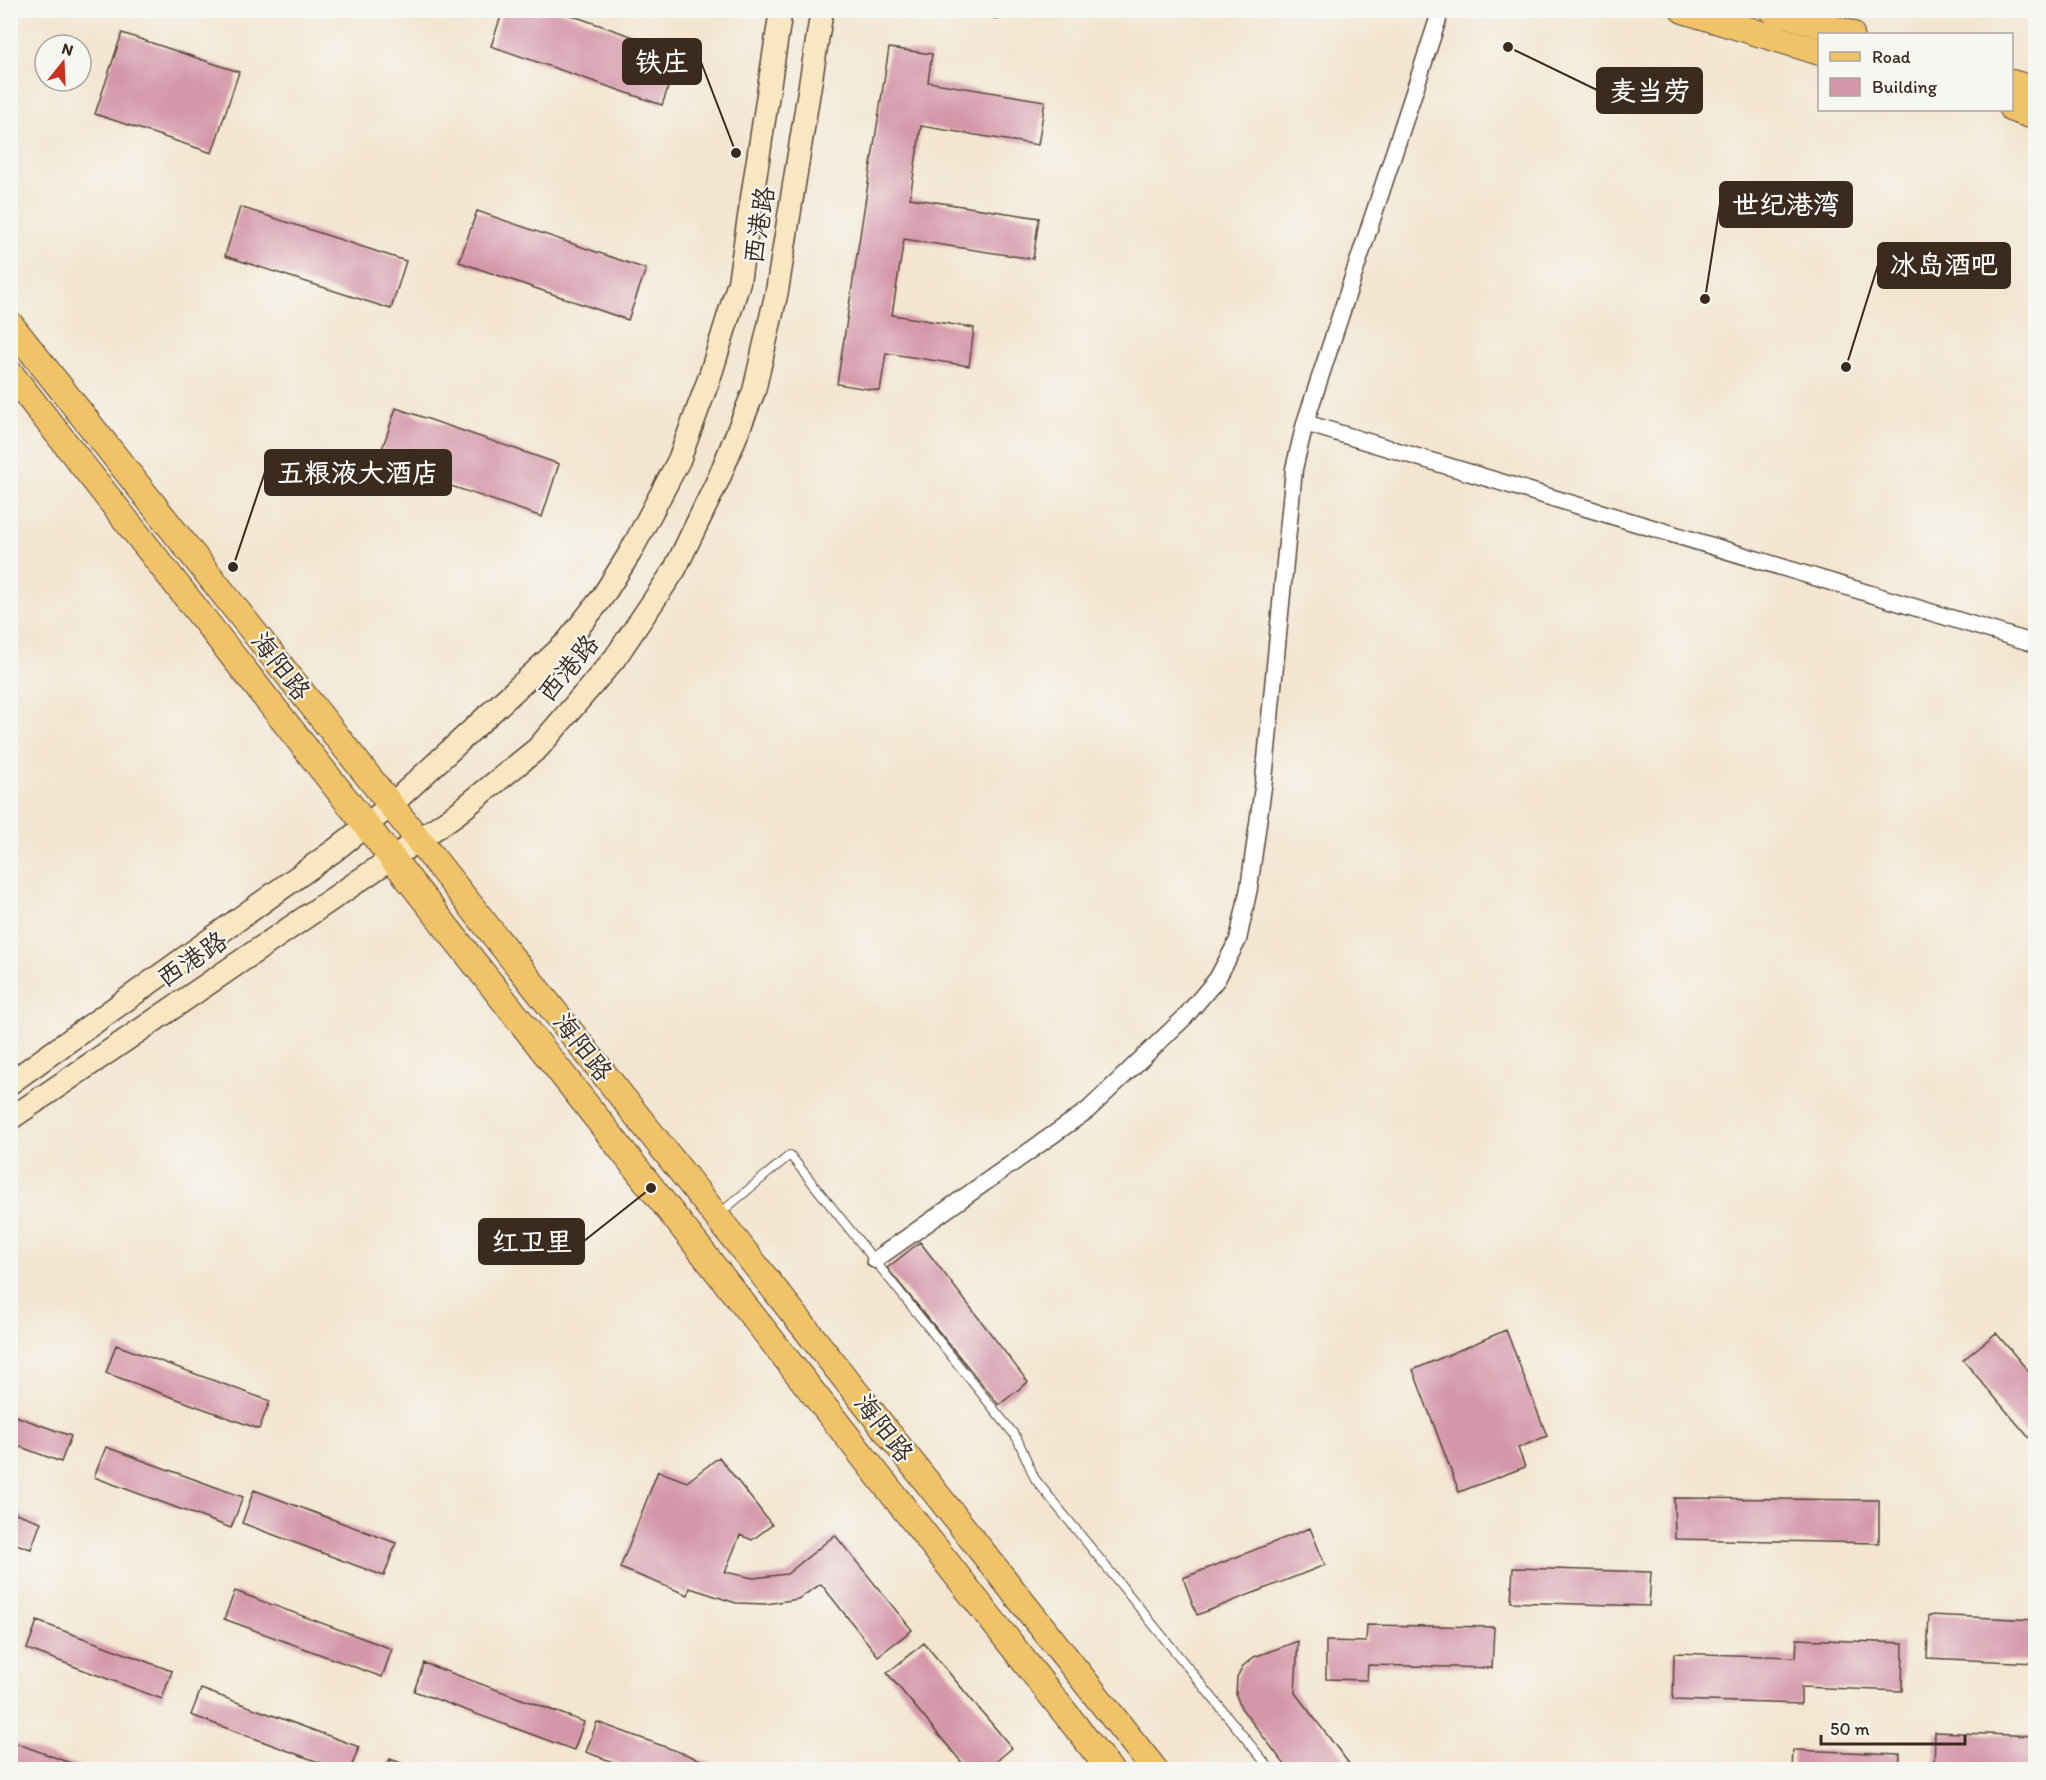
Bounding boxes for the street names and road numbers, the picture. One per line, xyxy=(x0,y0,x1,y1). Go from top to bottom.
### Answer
street label: 西港路 xyxy=(737,184,781,266)
street label: 海阳路 xyxy=(244,625,318,707)
street label: 西港路 xyxy=(531,628,605,708)
street label: 西港路 xyxy=(151,924,233,994)
street label: 海阳路 xyxy=(546,1006,620,1088)
street label: 海阳路 xyxy=(847,1387,921,1469)

